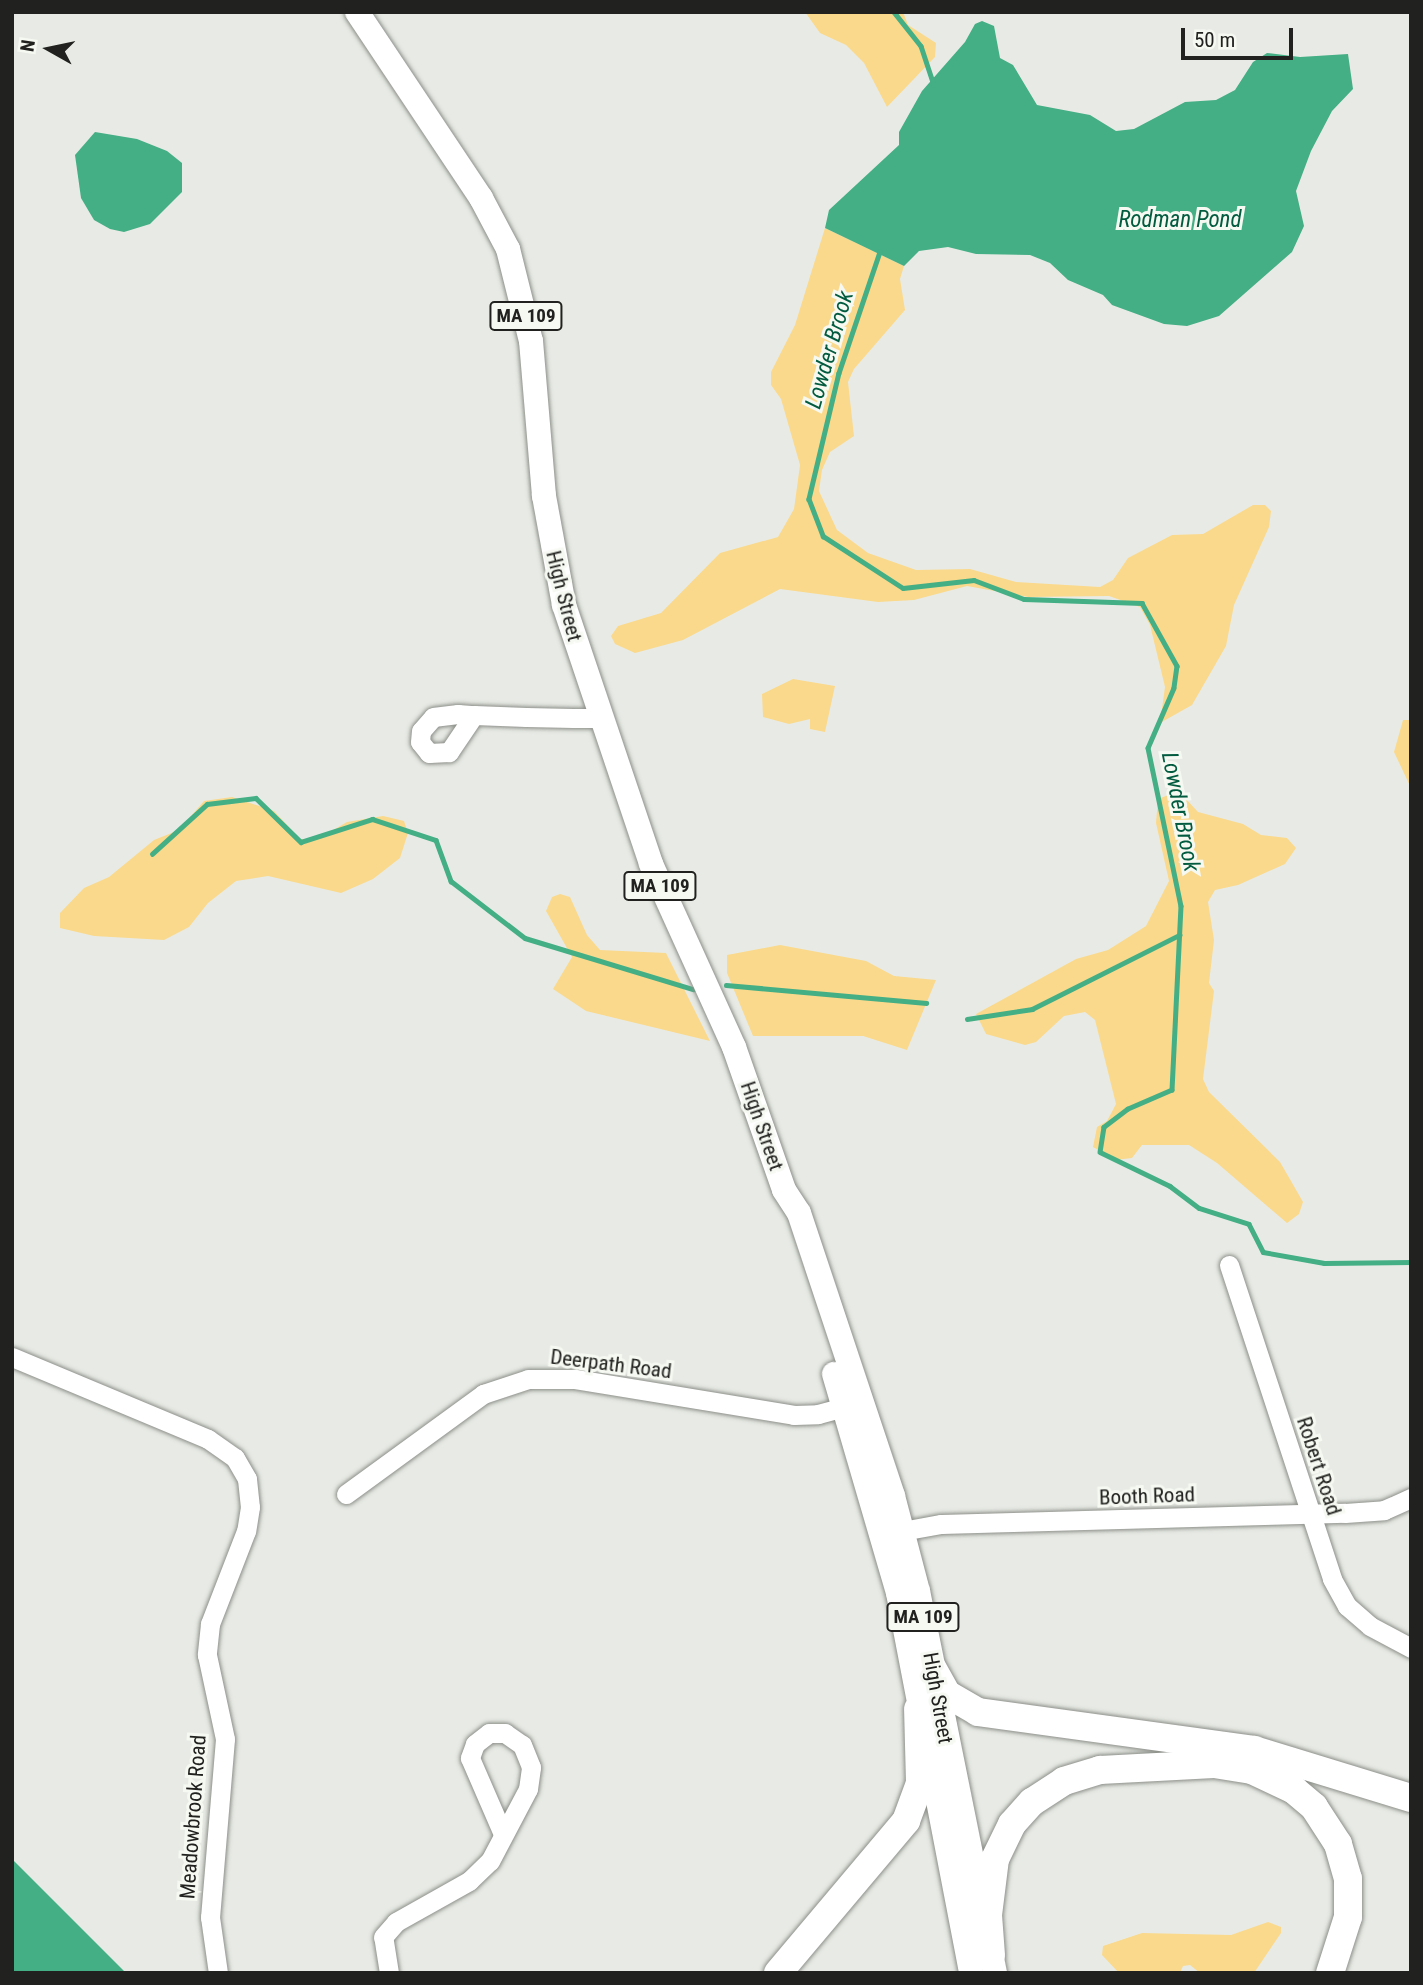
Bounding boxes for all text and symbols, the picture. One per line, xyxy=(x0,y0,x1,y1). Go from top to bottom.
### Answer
north arrow xyxy=(14,14,84,84)
scale bar xyxy=(1185,14,1297,58)
text: 50 m xyxy=(1194,28,1235,52)
text: N xyxy=(15,38,40,53)
water label: Rodman Pond xyxy=(1119,206,1241,234)
water label: Lowder Brook xyxy=(800,288,860,412)
road number: MA 109 xyxy=(489,300,563,332)
street label: High Street xyxy=(541,548,587,644)
water label: Lowder Brook xyxy=(1155,750,1205,874)
road number: MA 109 xyxy=(623,870,697,902)
street label: High Street xyxy=(735,1078,789,1174)
street label: Deerpath Road xyxy=(549,1344,673,1384)
street label: Robert Road xyxy=(1291,1414,1347,1518)
street label: Booth Road xyxy=(1099,1482,1195,1510)
road number: MA 109 xyxy=(886,1602,960,1632)
street label: High Street xyxy=(918,1650,958,1746)
street label: Meadowbrook Road xyxy=(175,1734,211,1900)

